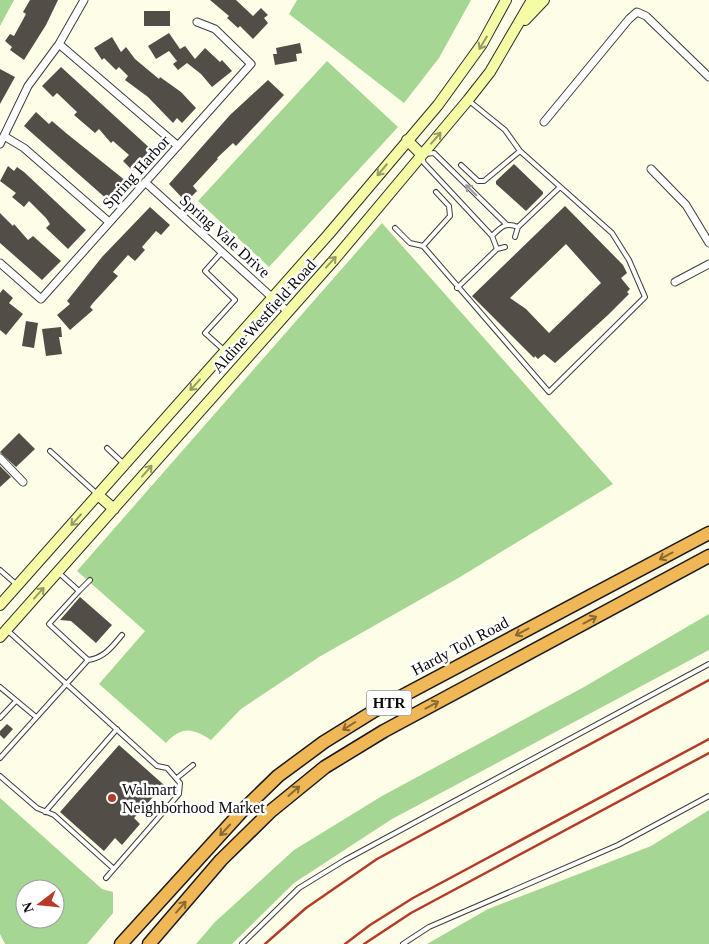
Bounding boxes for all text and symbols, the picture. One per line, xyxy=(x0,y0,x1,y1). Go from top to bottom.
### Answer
one-way arrow xyxy=(477,35,487,49)
one-way arrow xyxy=(430,131,441,144)
street label: Spring Harbor xyxy=(99,132,174,213)
one-way arrow xyxy=(377,163,388,176)
one-way arrow xyxy=(465,184,477,196)
street label: Spring Vale Drive xyxy=(176,191,274,282)
street label: Aldine Westfield Road xyxy=(209,256,319,376)
one-way arrow xyxy=(325,256,336,269)
one-way arrow xyxy=(189,378,201,391)
one-way arrow xyxy=(141,465,153,478)
one-way arrow xyxy=(70,513,82,526)
one-way arrow xyxy=(659,552,674,561)
one-way arrow xyxy=(34,587,45,600)
street label: Hardy Toll Road xyxy=(409,613,512,680)
one-way arrow xyxy=(582,615,597,624)
one-way arrow xyxy=(515,627,530,637)
road number: HTR xyxy=(366,690,412,716)
one-way arrow xyxy=(424,700,439,710)
one-way arrow xyxy=(342,721,356,732)
place label: Walmart Neighborhood Market xyxy=(122,781,265,817)
one-way arrow xyxy=(287,786,300,797)
marker: Walmart Neighborhood Market xyxy=(106,792,118,804)
one-way arrow xyxy=(219,823,230,836)
north arrow xyxy=(15,879,65,929)
text: N xyxy=(19,901,37,914)
one-way arrow xyxy=(175,901,187,914)

